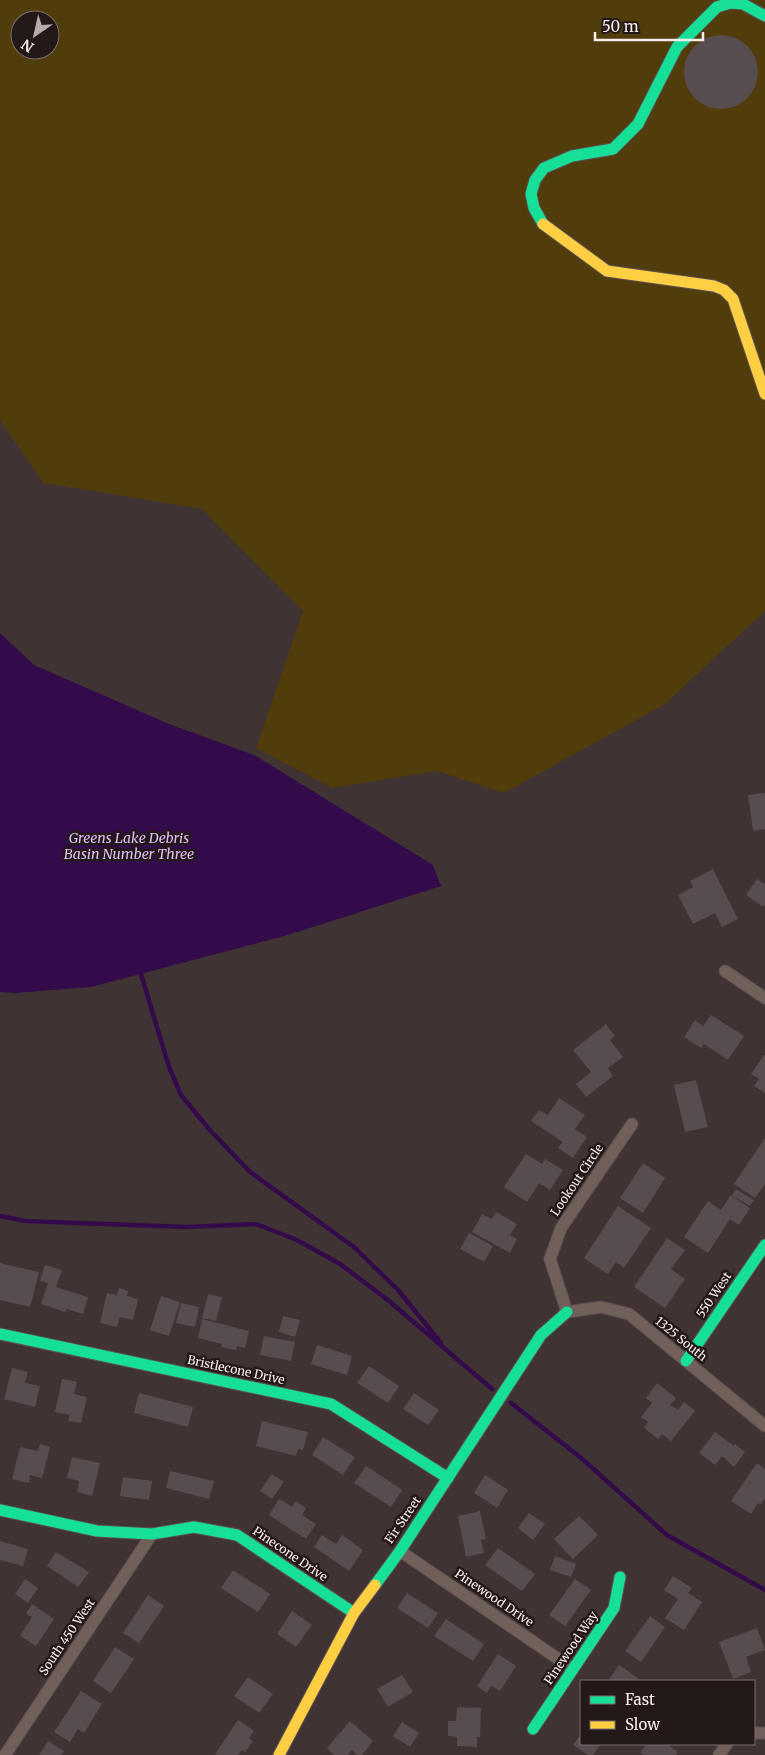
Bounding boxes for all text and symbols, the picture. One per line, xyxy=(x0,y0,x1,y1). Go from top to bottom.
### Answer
north arrow xyxy=(10,10,60,60)
scale bar xyxy=(595,10,702,42)
text: 50 m xyxy=(602,17,639,36)
text: N xyxy=(18,35,37,56)
water label: Greens Lake Debris Basin Number Three xyxy=(64,829,194,863)
street label: Lookout Circle xyxy=(547,1141,606,1219)
street label: 550 West xyxy=(693,1269,735,1321)
street label: 1325 South xyxy=(652,1313,710,1364)
street label: Bristlecone Drive xyxy=(186,1352,286,1387)
street label: Fir Street xyxy=(381,1493,424,1546)
street label: Pinecone Drive xyxy=(250,1523,331,1584)
street label: Pinewood Drive xyxy=(452,1566,537,1629)
street label: South 450 West xyxy=(35,1595,98,1678)
street label: Pinewood Way xyxy=(541,1608,601,1687)
legend xyxy=(580,1680,755,1745)
text: Fast xyxy=(625,1690,655,1709)
text: Slow xyxy=(625,1715,660,1734)

